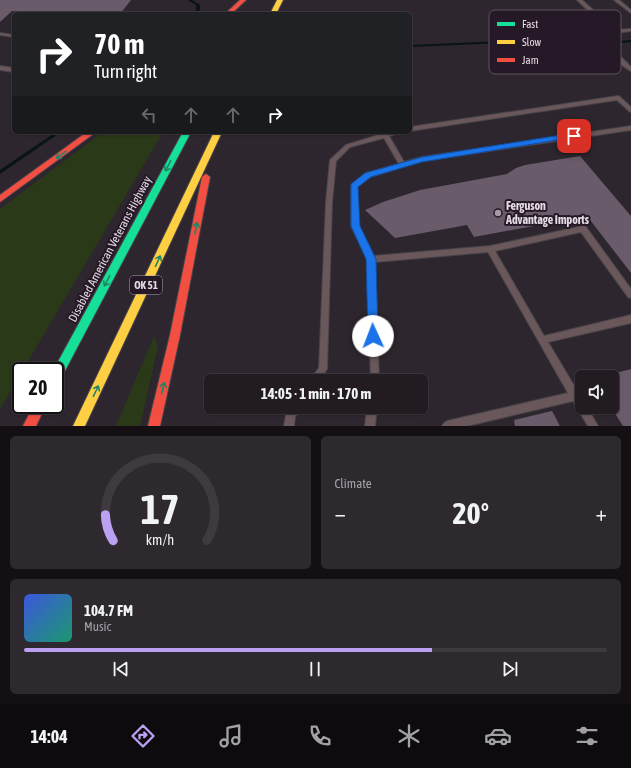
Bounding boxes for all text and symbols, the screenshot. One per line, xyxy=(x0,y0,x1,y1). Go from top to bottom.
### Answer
legend xyxy=(489,10,621,74)
text: Fast xyxy=(522,18,538,30)
icon: right xyxy=(28,28,80,80)
text: 70 m xyxy=(94,28,144,60)
text: Slow xyxy=(522,36,541,48)
text: Jam xyxy=(522,54,539,66)
text: Turn right xyxy=(94,61,157,82)
icon: left xyxy=(138,104,160,126)
icon: ahead xyxy=(180,104,202,126)
icon: ahead xyxy=(222,104,244,126)
icon: right xyxy=(264,104,286,126)
pin xyxy=(557,119,591,153)
icon: arrive xyxy=(563,125,585,147)
one-way arrow xyxy=(56,151,67,160)
one-way arrow xyxy=(164,160,172,172)
street label: Disabled American Veterans Highway xyxy=(66,174,154,324)
place label: Ferguson Advantage Imports xyxy=(505,199,590,227)
marker: Ferguson Advantage Imports xyxy=(493,208,503,218)
one-way arrow xyxy=(192,222,200,235)
one-way arrow xyxy=(155,255,162,267)
one-way arrow xyxy=(103,275,110,287)
road number: OK 51 xyxy=(130,276,162,294)
position arrow xyxy=(352,315,394,357)
speed limit sign: 20 xyxy=(12,362,64,414)
map controls xyxy=(575,370,619,414)
button: sound xyxy=(575,370,619,414)
one-way arrow xyxy=(159,382,167,395)
one-way arrow xyxy=(93,385,100,397)
text: 14:05 · 1 min · 170 m xyxy=(261,385,371,402)
text: Climate xyxy=(335,476,372,491)
text: 17 xyxy=(141,484,180,532)
text: 20° xyxy=(453,496,489,530)
text: − xyxy=(335,500,346,526)
text: + xyxy=(596,500,607,526)
text: km/h xyxy=(146,531,174,547)
text: 104.7 FM xyxy=(84,602,133,619)
text: Music xyxy=(84,619,111,634)
icon: previous xyxy=(110,658,132,680)
icon: pause xyxy=(304,658,326,680)
icon: next xyxy=(499,658,521,680)
icon: directions xyxy=(129,722,157,750)
icon: music xyxy=(217,722,245,750)
icon: phone xyxy=(306,722,334,750)
icon: climate xyxy=(395,722,423,750)
icon: car xyxy=(484,722,512,750)
icon: filters xyxy=(573,722,601,750)
text: 14:04 xyxy=(30,726,68,747)

